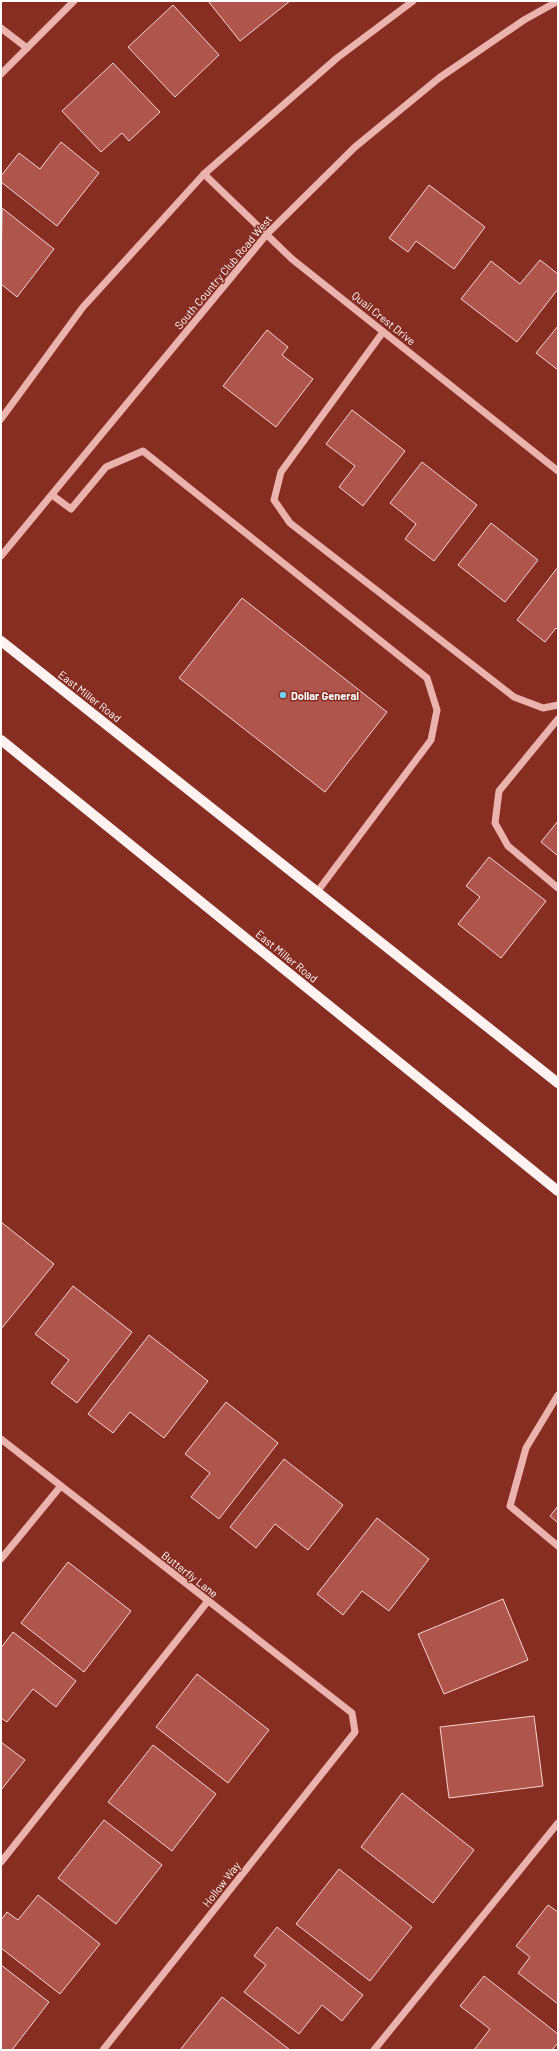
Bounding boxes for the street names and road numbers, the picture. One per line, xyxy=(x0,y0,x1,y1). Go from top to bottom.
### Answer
street label: South Country Club Road West xyxy=(172,212,274,332)
street label: Quail Crest Drive xyxy=(350,288,418,348)
street label: East Miller Road xyxy=(56,668,124,724)
street label: East Miller Road xyxy=(253,927,321,985)
street label: Butterfly Lane xyxy=(159,1548,221,1600)
street label: Hollow Way xyxy=(199,1859,243,1909)

